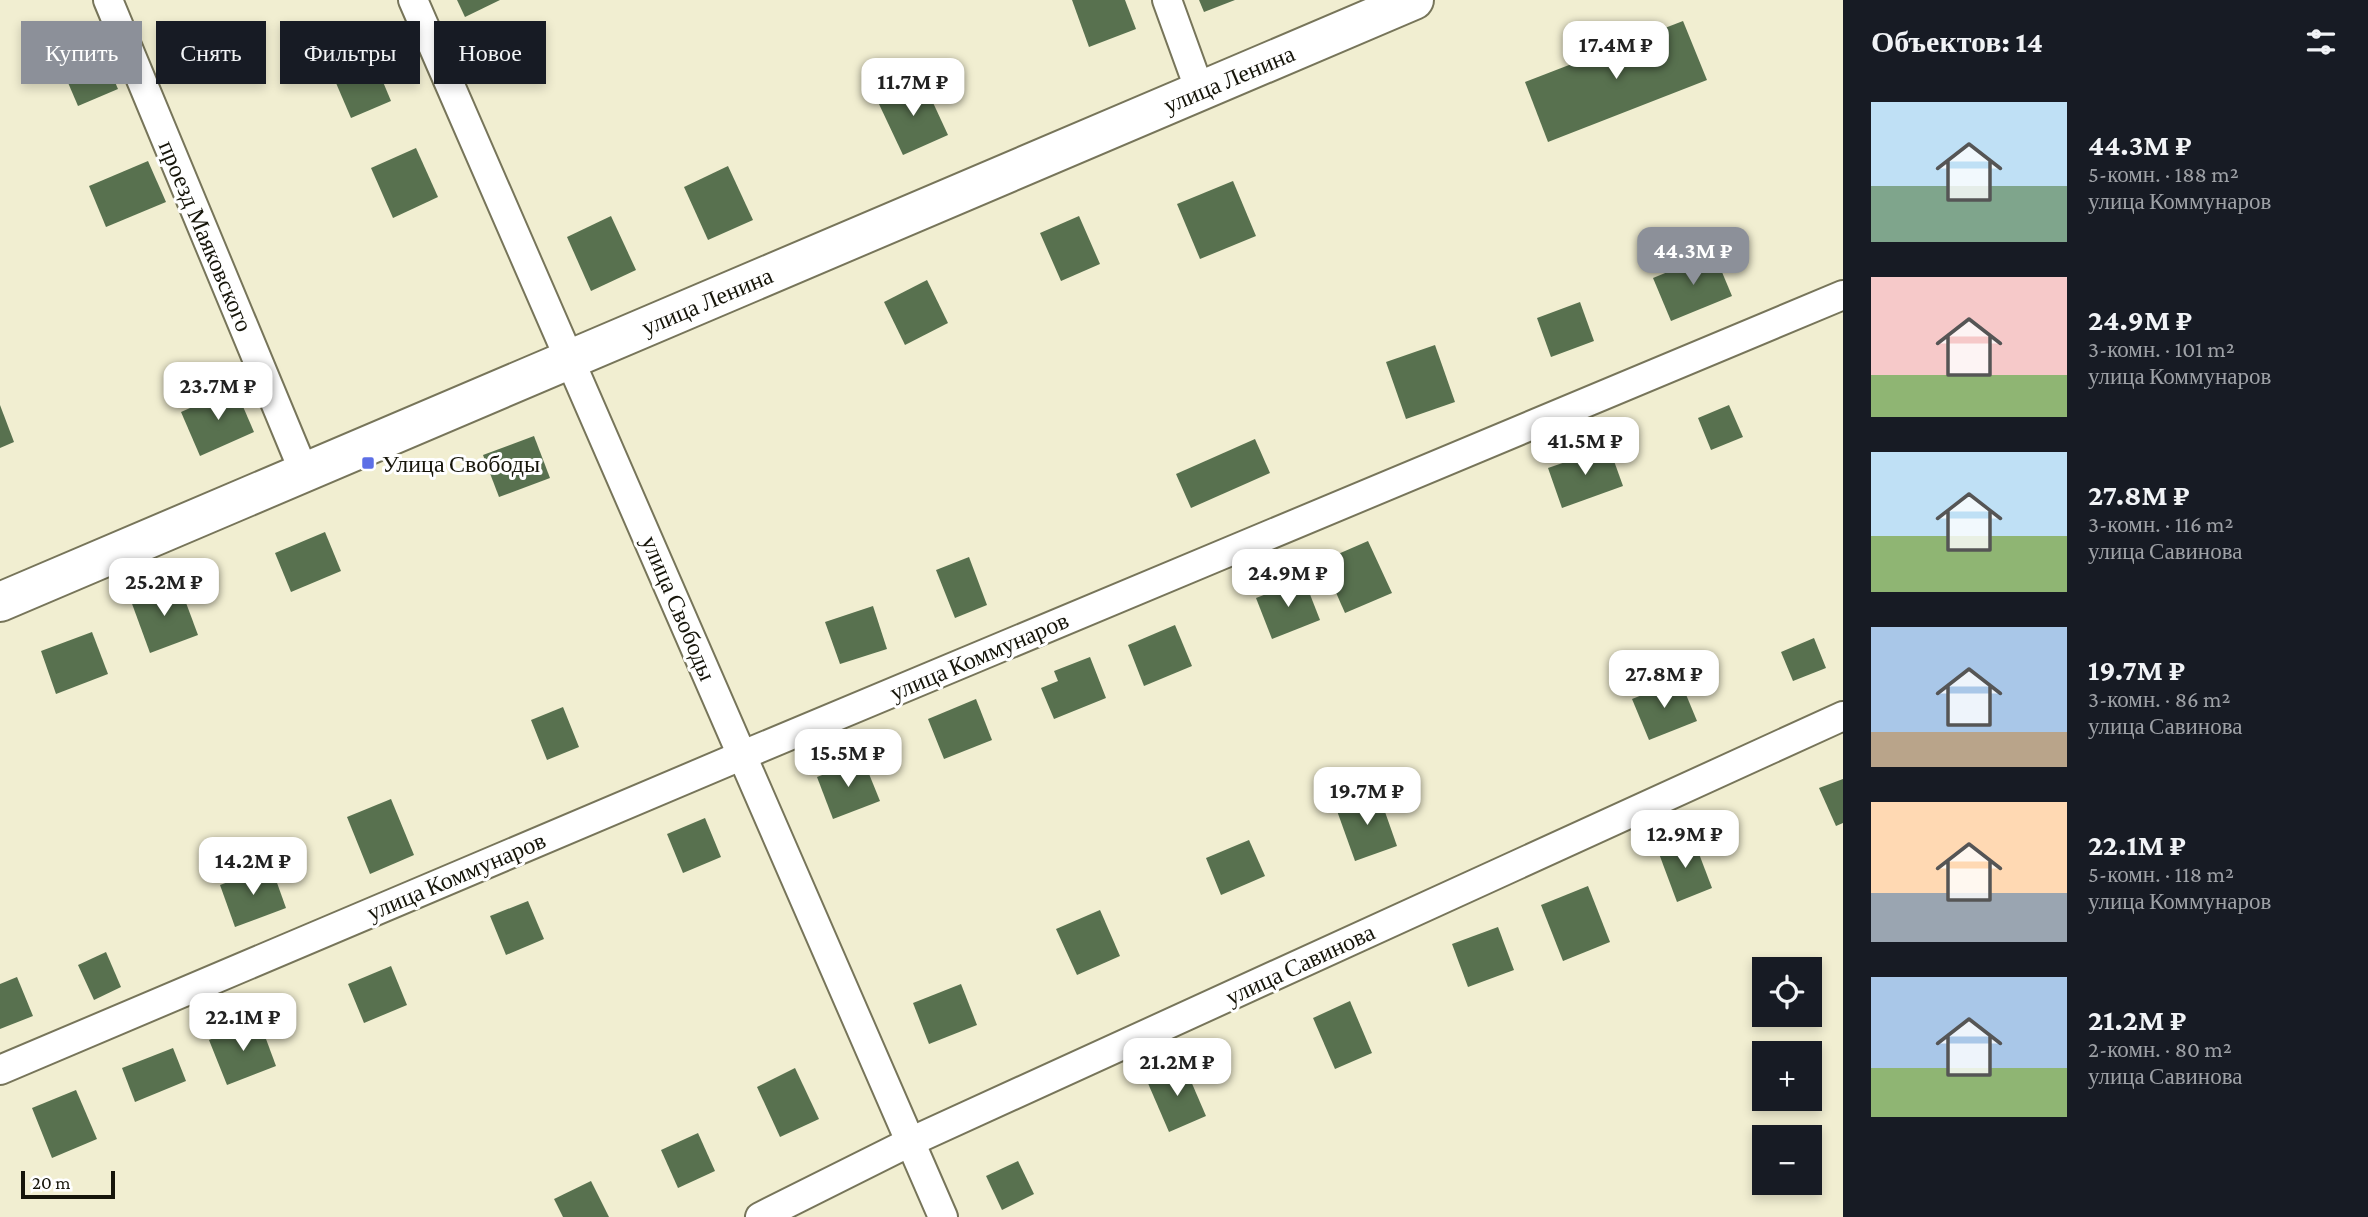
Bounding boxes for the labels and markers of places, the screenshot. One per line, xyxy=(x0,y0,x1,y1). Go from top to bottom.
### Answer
pin: 17.4M ₽ xyxy=(1551,22,1681,81)
pin: 11.7M ₽ xyxy=(848,58,978,118)
pin: 44.3M ₽ xyxy=(1628,228,1758,287)
pin: 23.7M ₽ xyxy=(153,362,283,422)
pin: 41.5M ₽ xyxy=(1520,418,1650,477)
place label: Улица Свободы xyxy=(382,450,540,477)
marker: Улица Свободы xyxy=(360,455,376,471)
pin: 24.9M ₽ xyxy=(1223,550,1353,609)
pin: 25.2M ₽ xyxy=(99,558,229,618)
pin: 27.8M ₽ xyxy=(1599,650,1729,710)
pin: 15.5M ₽ xyxy=(783,730,913,789)
pin: 19.7M ₽ xyxy=(1302,768,1432,827)
pin: 12.9M ₽ xyxy=(1620,810,1750,870)
pin: 14.2M ₽ xyxy=(188,838,318,897)
pin: 22.1M ₽ xyxy=(178,993,308,1053)
pin: 21.2M ₽ xyxy=(1112,1038,1242,1098)

